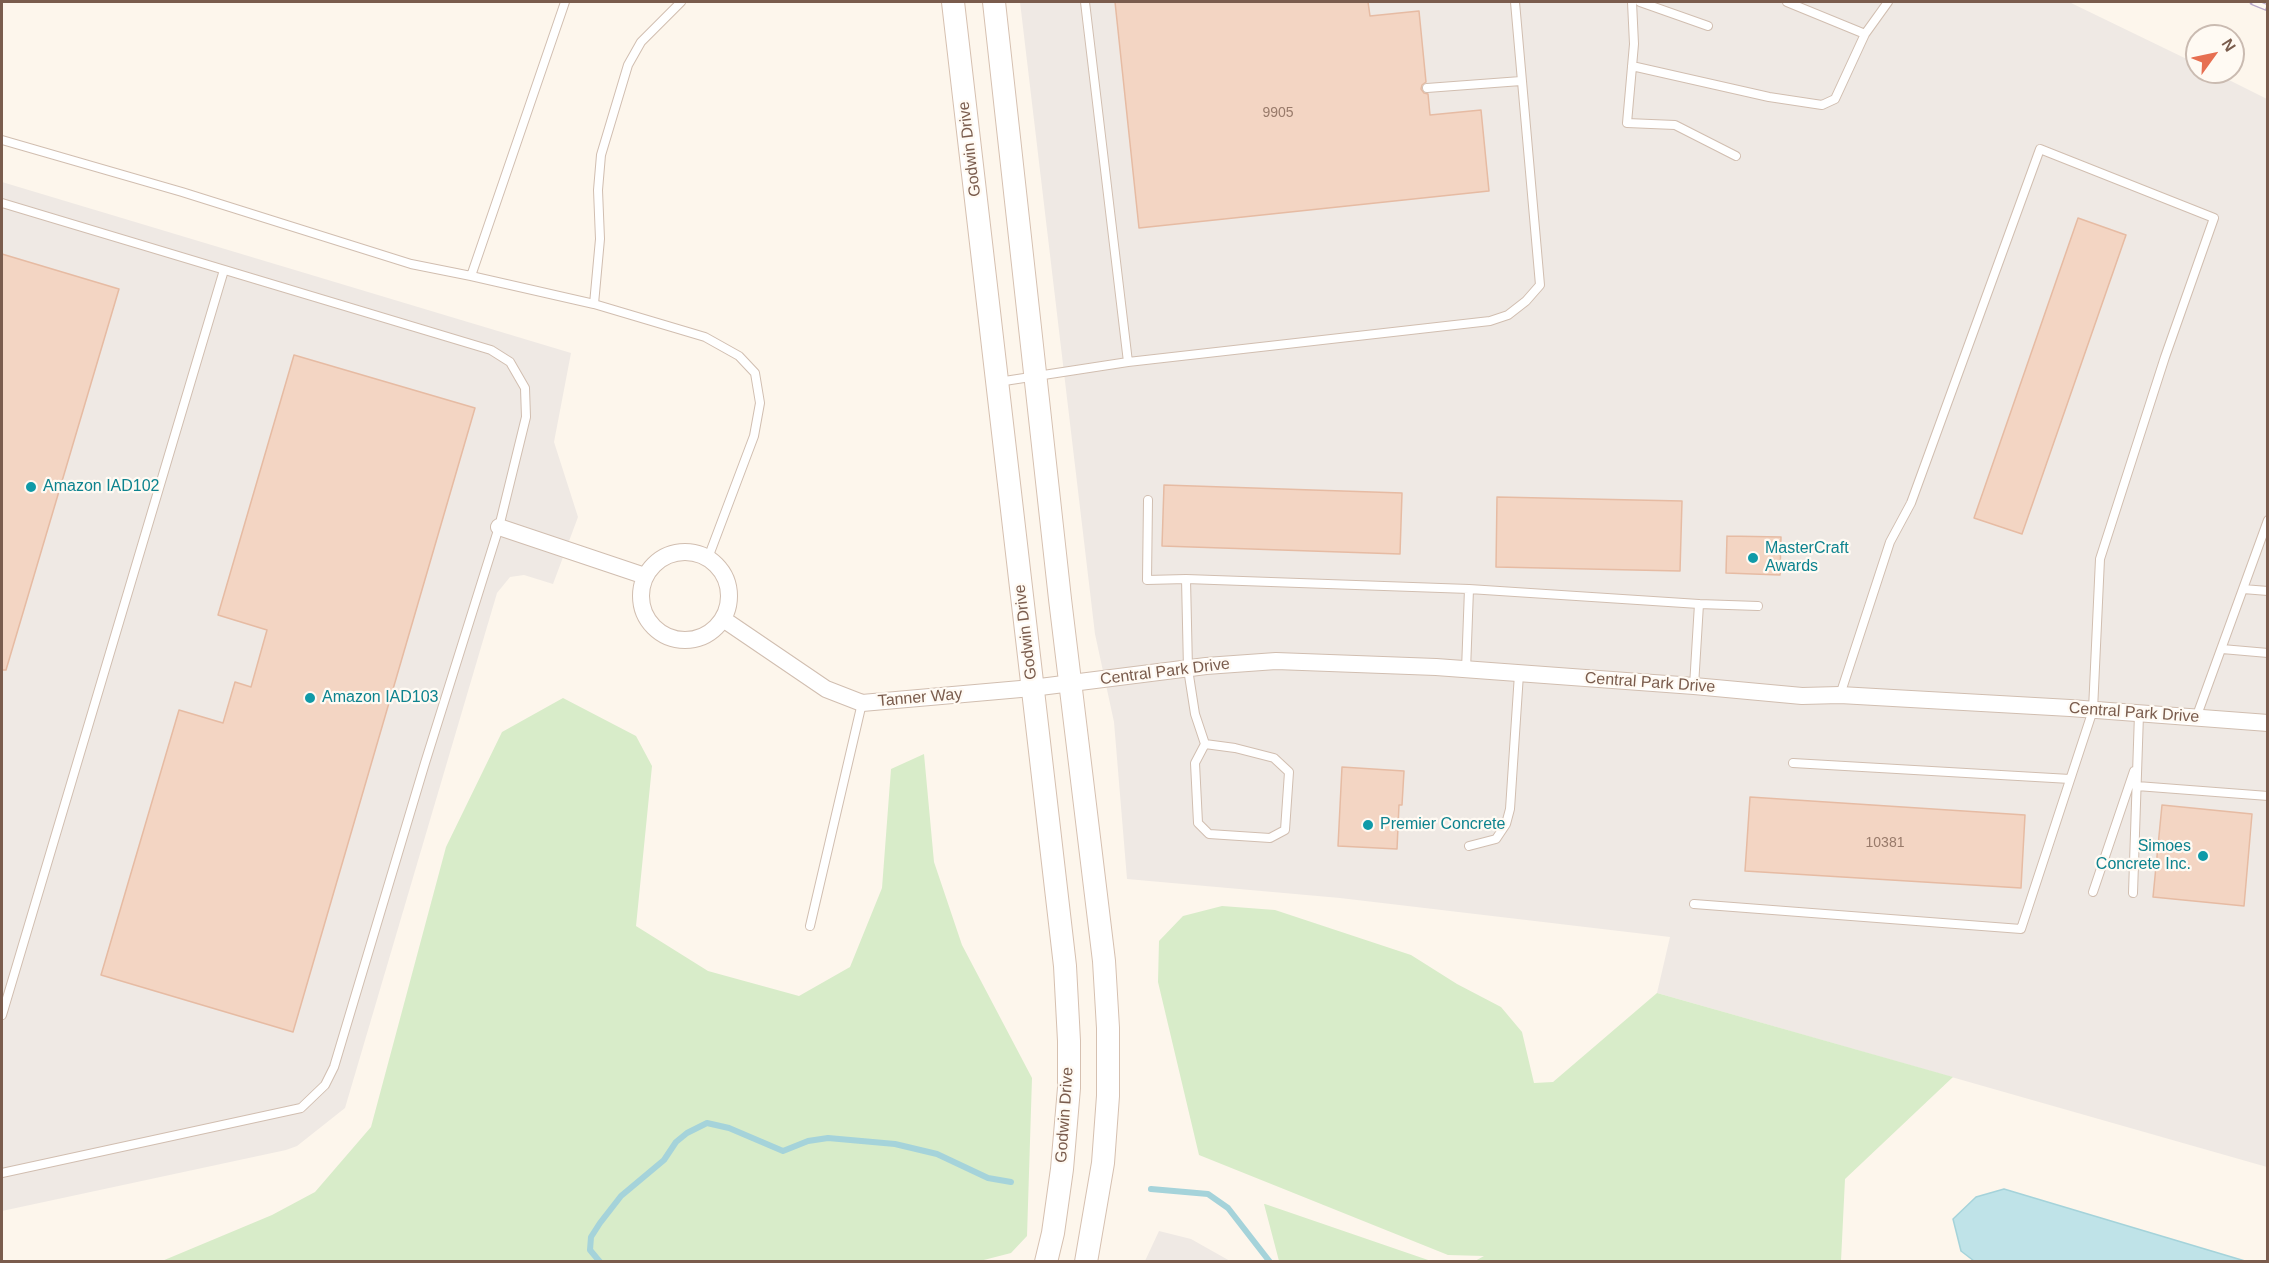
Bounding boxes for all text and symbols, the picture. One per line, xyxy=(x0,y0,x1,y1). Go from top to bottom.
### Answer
north arrow xyxy=(2185,24,2245,84)
text: N xyxy=(2219,36,2239,54)
street label: Godwin Drive xyxy=(955,100,985,198)
house number: 9905 xyxy=(1262,105,1294,121)
place label: Amazon IAD102 xyxy=(43,477,160,497)
marker: Amazon IAD102 xyxy=(24,480,38,494)
place label: MasterCraft Awards xyxy=(1765,539,1849,577)
marker: MasterCraft Awards xyxy=(1746,551,1760,565)
street label: Godwin Drive xyxy=(1011,583,1041,681)
street label: Central Park Drive xyxy=(1099,655,1231,689)
street label: Central Park Drive xyxy=(1584,669,1716,697)
street label: Tanner Way xyxy=(877,685,963,711)
place label: Amazon IAD103 xyxy=(322,688,439,708)
marker: Amazon IAD103 xyxy=(303,691,317,705)
street label: Central Park Drive xyxy=(2068,699,2200,727)
place label: Premier Concrete xyxy=(1380,815,1505,835)
marker: Premier Concrete xyxy=(1361,818,1375,832)
house number: 10381 xyxy=(1866,835,1904,851)
place label: Simoes Concrete Inc. xyxy=(2096,837,2191,875)
marker: Simoes Concrete Inc. xyxy=(2196,849,2210,863)
street label: Godwin Drive xyxy=(1052,1066,1078,1164)

